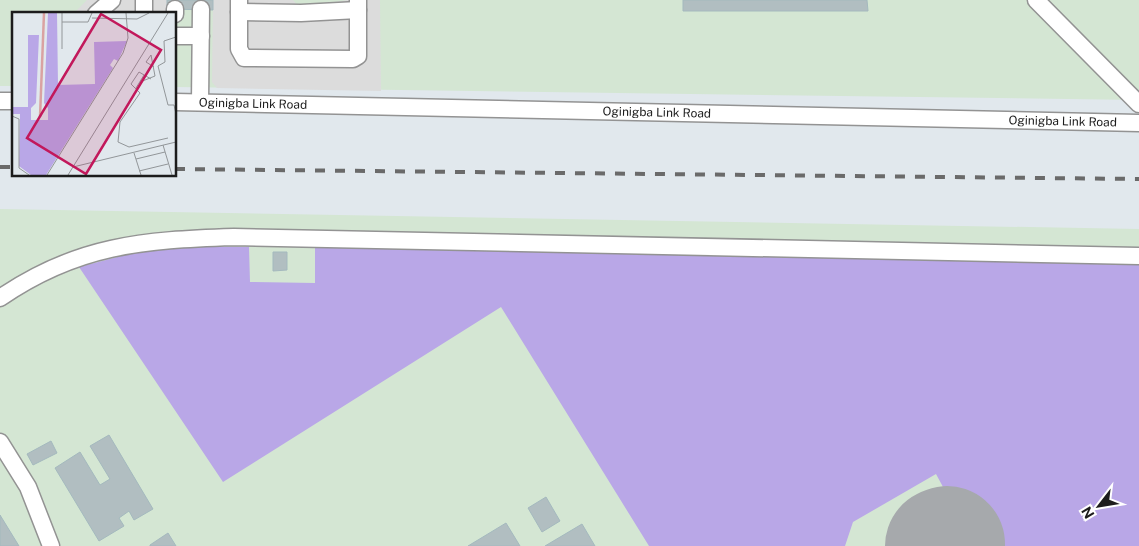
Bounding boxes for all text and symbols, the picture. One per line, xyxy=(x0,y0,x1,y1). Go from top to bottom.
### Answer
inset map xyxy=(12,12,176,176)
street label: Oginigba Link Road xyxy=(199,96,307,112)
street label: Oginigba Link Road xyxy=(603,104,711,121)
street label: Oginigba Link Road xyxy=(1008,113,1117,130)
north arrow xyxy=(1074,481,1124,531)
text: N xyxy=(1078,504,1098,522)

